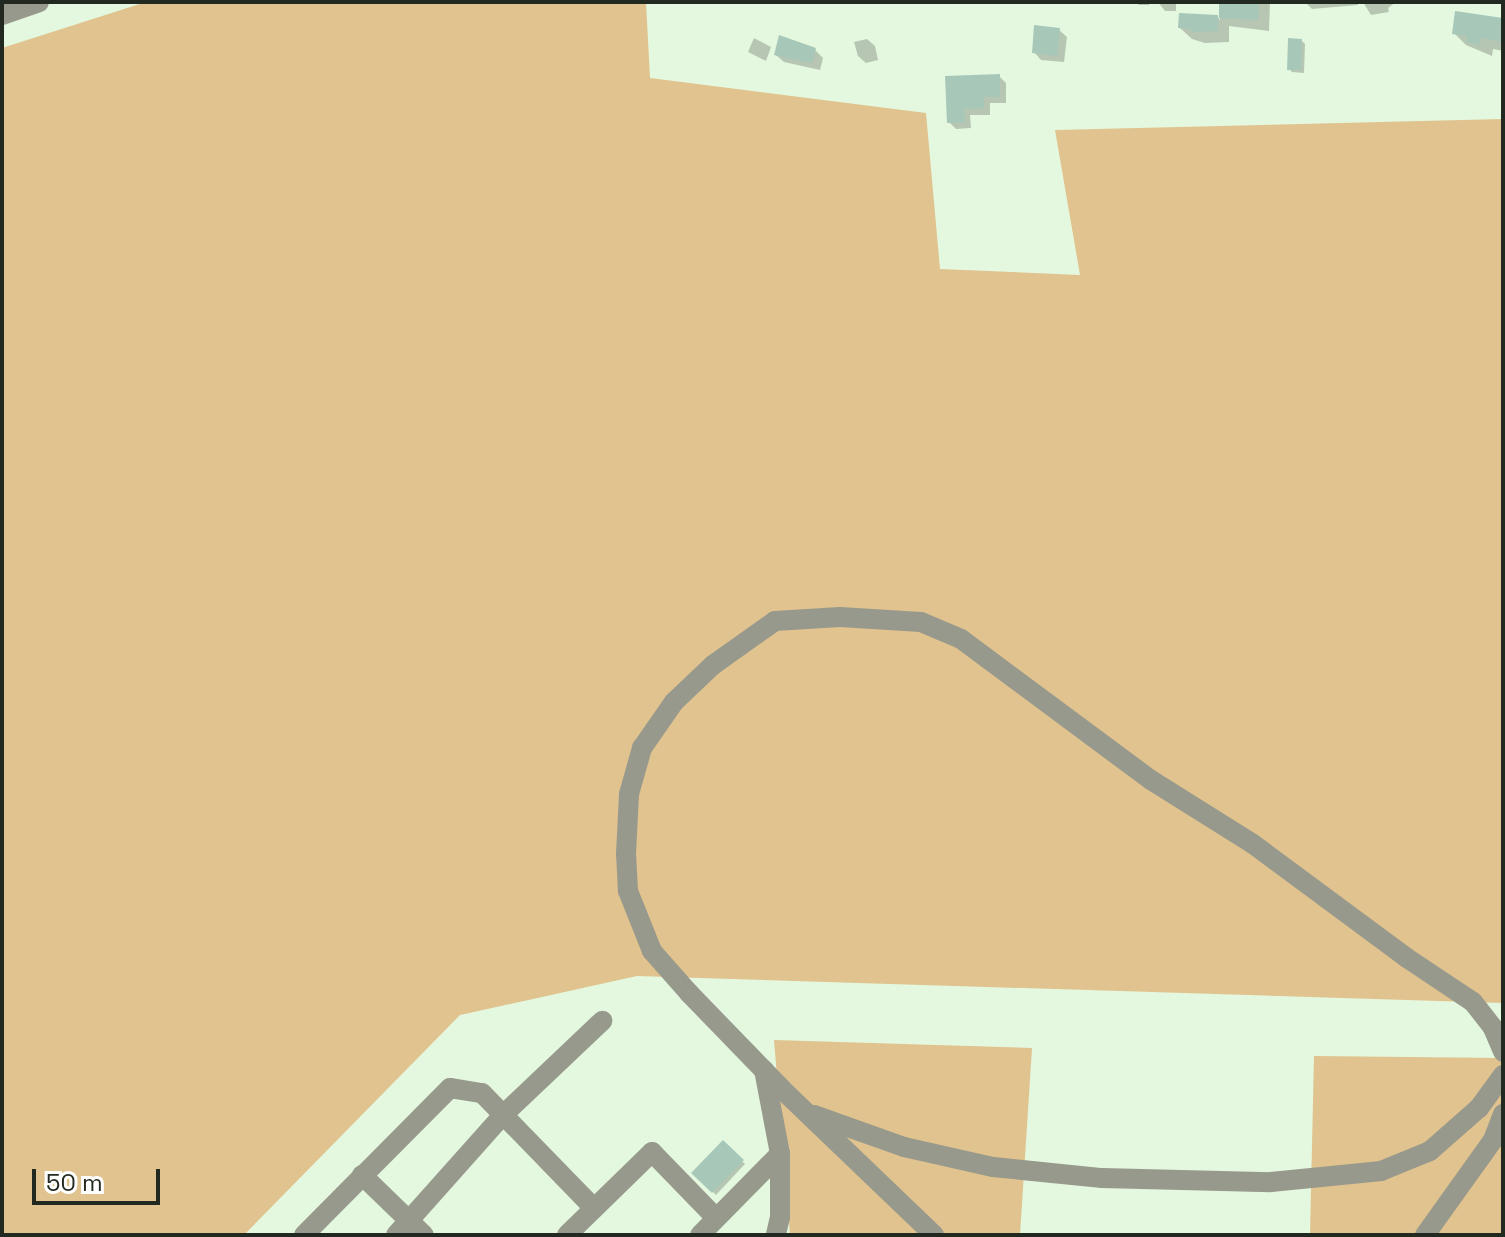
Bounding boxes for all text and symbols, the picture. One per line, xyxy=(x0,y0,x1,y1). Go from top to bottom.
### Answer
scale bar xyxy=(36,1153,164,1203)
text: 50 m xyxy=(46,1167,103,1198)

